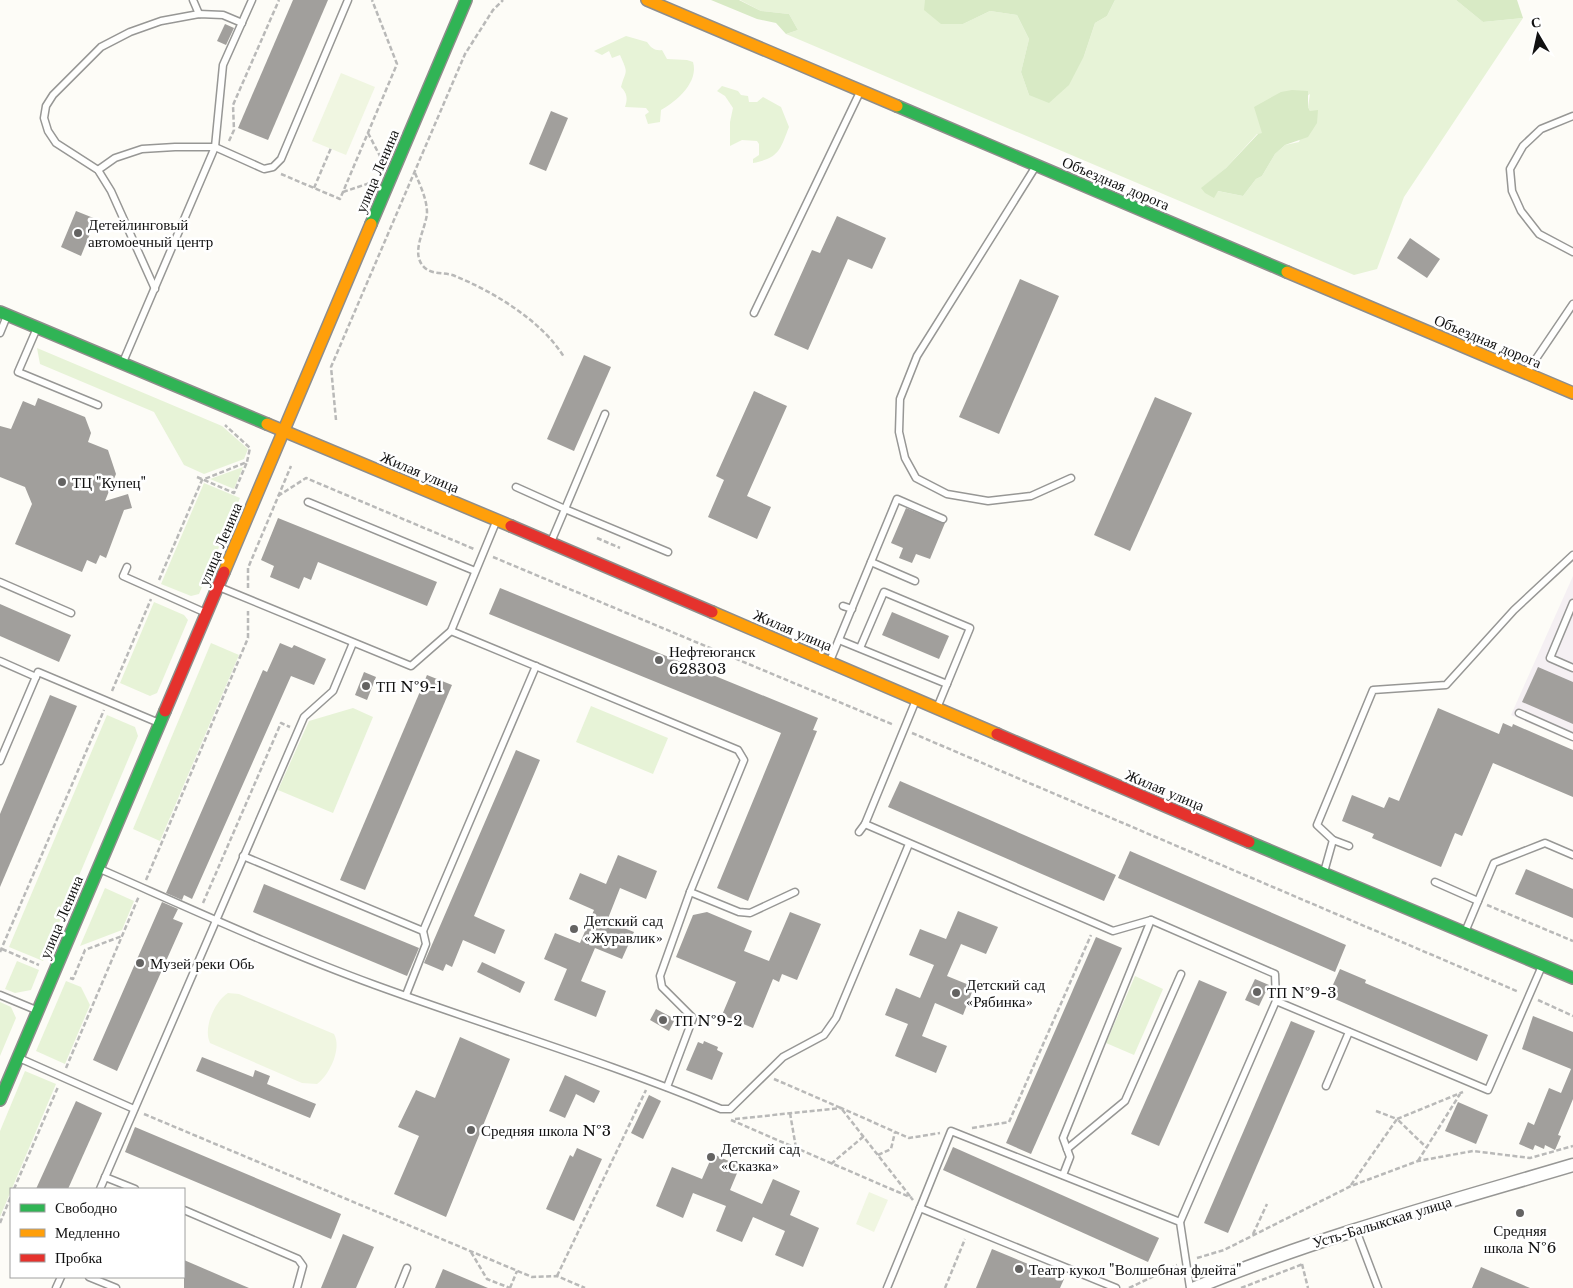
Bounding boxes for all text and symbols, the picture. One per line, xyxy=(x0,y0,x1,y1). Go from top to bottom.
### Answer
north arrow xyxy=(1513,10,1563,60)
text: С xyxy=(1530,12,1542,32)
street label: улица Ленина xyxy=(351,126,403,216)
street label: Объездная дорога xyxy=(1059,152,1173,214)
place label: Детейлинговый автомоечный центр xyxy=(88,215,213,251)
marker: Детейлинговый автомоечный центр xyxy=(72,227,84,239)
street label: Объездная дорога xyxy=(1431,310,1545,372)
street label: Жилая улица xyxy=(378,447,463,497)
place label: ТЦ "Купец" xyxy=(72,473,146,492)
marker: ТЦ "Купец" xyxy=(56,476,68,488)
street label: улица Ленина xyxy=(194,499,246,589)
street label: Жилая улица xyxy=(751,605,836,655)
place label: Нефтеюганск 628303 xyxy=(669,642,756,678)
marker: Нефтеюганск 628303 xyxy=(653,654,665,666)
place label: ТП №9-1 xyxy=(376,677,443,696)
marker: ТП №9-1 xyxy=(360,680,372,692)
street label: Жилая улица xyxy=(1123,765,1208,815)
street label: улица Ленина xyxy=(35,872,87,962)
place label: Детский сад «Журавлик» xyxy=(584,911,664,947)
marker: Детский сад «Журавлик» xyxy=(568,923,580,935)
place label: Музей реки Обь xyxy=(150,954,255,973)
marker: Музей реки Обь xyxy=(134,957,146,969)
place label: Детский сад «Рябинка» xyxy=(966,975,1046,1011)
place label: ТП №9-3 xyxy=(1267,983,1336,1002)
marker: ТП №9-3 xyxy=(1251,986,1263,998)
marker: Детский сад «Рябинка» xyxy=(950,987,962,999)
place label: ТП №9-2 xyxy=(673,1011,742,1030)
marker: ТП №9-2 xyxy=(657,1014,669,1026)
place label: Средняя школа №3 xyxy=(481,1121,611,1140)
marker: Средняя школа №3 xyxy=(465,1124,477,1136)
place label: Детский сад «Сказка» xyxy=(721,1139,801,1175)
marker: Детский сад «Сказка» xyxy=(705,1151,717,1163)
legend xyxy=(10,1188,185,1278)
street label: Усть-Балыкская улица xyxy=(1310,1192,1454,1252)
text: Свободно xyxy=(55,1198,117,1217)
marker: Средняя школа №6 xyxy=(1514,1207,1526,1219)
place label: Средняя школа №6 xyxy=(1484,1221,1556,1257)
text: Медленно xyxy=(55,1223,120,1242)
text: Пробка xyxy=(55,1248,103,1267)
place label: Театр кукол "Волшебная флейта" xyxy=(1029,1260,1242,1279)
marker: Театр кукол "Волшебная флейта" xyxy=(1013,1263,1025,1275)

